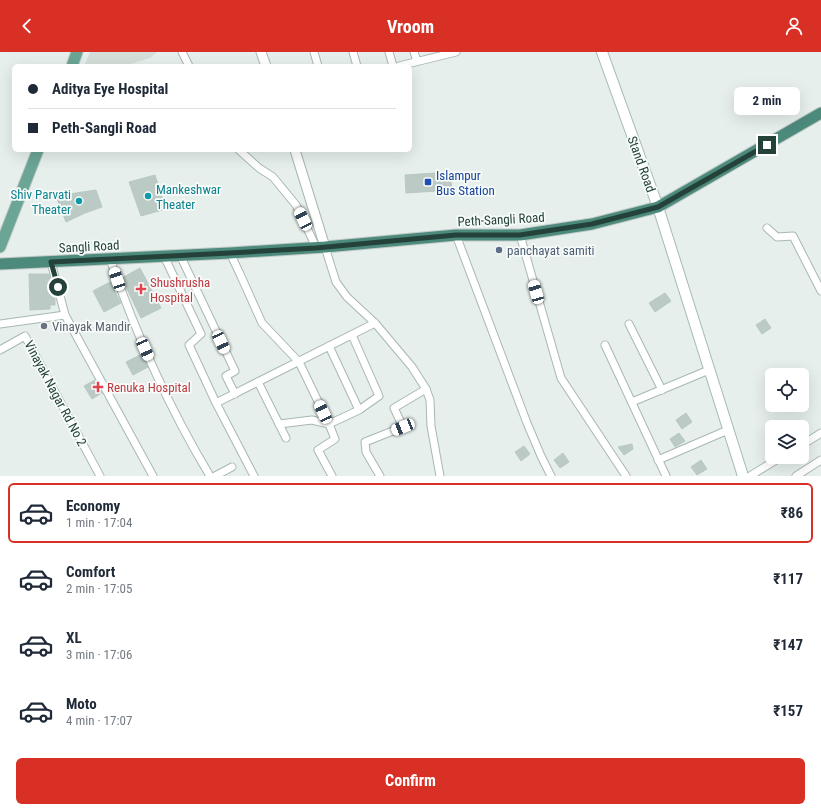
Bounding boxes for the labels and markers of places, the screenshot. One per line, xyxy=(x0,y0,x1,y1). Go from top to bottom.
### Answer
place label: Islampur Bus Station xyxy=(436,168,495,198)
marker: Islampur Bus Station xyxy=(423,177,433,187)
place label: Mankeshwar Theater xyxy=(156,182,221,212)
place label: Shiv Parvati Theater xyxy=(10,187,71,217)
marker: Mankeshwar Theater xyxy=(143,191,153,201)
marker: Shiv Parvati Theater xyxy=(74,196,84,206)
place label: panchayat samiti xyxy=(507,243,595,258)
marker: panchayat samiti xyxy=(494,245,504,255)
place label: Shushrusha Hospital xyxy=(150,275,210,305)
marker: Shushrusha Hospital xyxy=(135,283,147,295)
place label: Vinayak Mandir xyxy=(52,319,131,334)
marker: Vinayak Mandir xyxy=(39,321,49,331)
place label: Renuka Hospital xyxy=(107,380,191,395)
marker: Renuka Hospital xyxy=(92,381,104,393)

